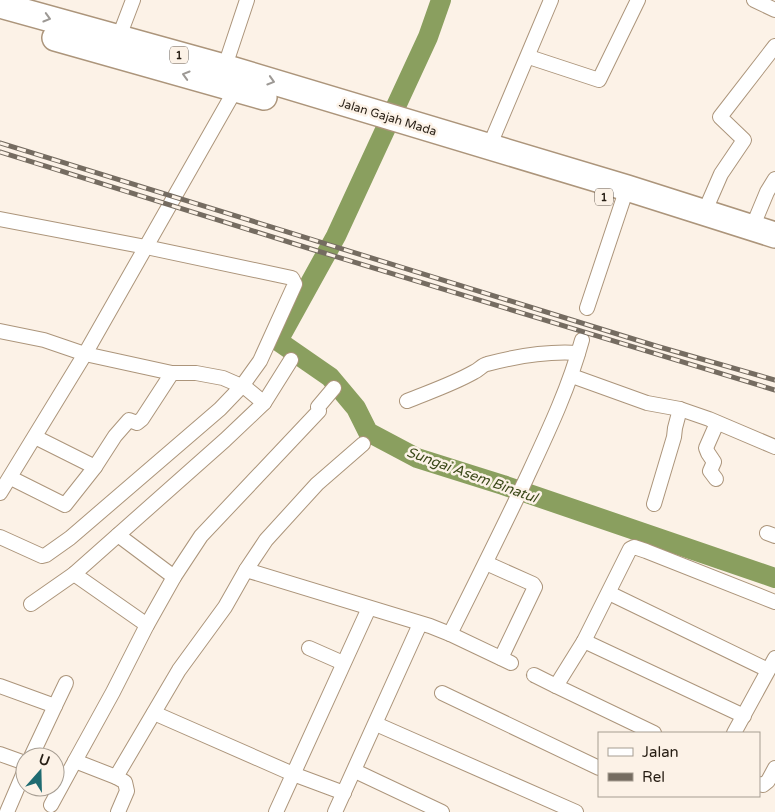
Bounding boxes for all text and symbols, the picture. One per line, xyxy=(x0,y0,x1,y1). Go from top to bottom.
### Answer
one-way arrow xyxy=(42,12,51,22)
road number: 1 xyxy=(170,46,188,64)
one-way arrow xyxy=(182,70,191,81)
one-way arrow xyxy=(266,76,274,86)
street label: Jalan Gajah Mada xyxy=(338,96,438,138)
road number: 1 xyxy=(595,188,613,206)
water label: Sungai Asem Binatul xyxy=(404,443,541,507)
legend xyxy=(598,732,760,797)
text: Jalan xyxy=(642,743,679,761)
north arrow xyxy=(15,747,65,797)
text: U xyxy=(36,750,52,770)
text: Rel xyxy=(642,768,665,786)

